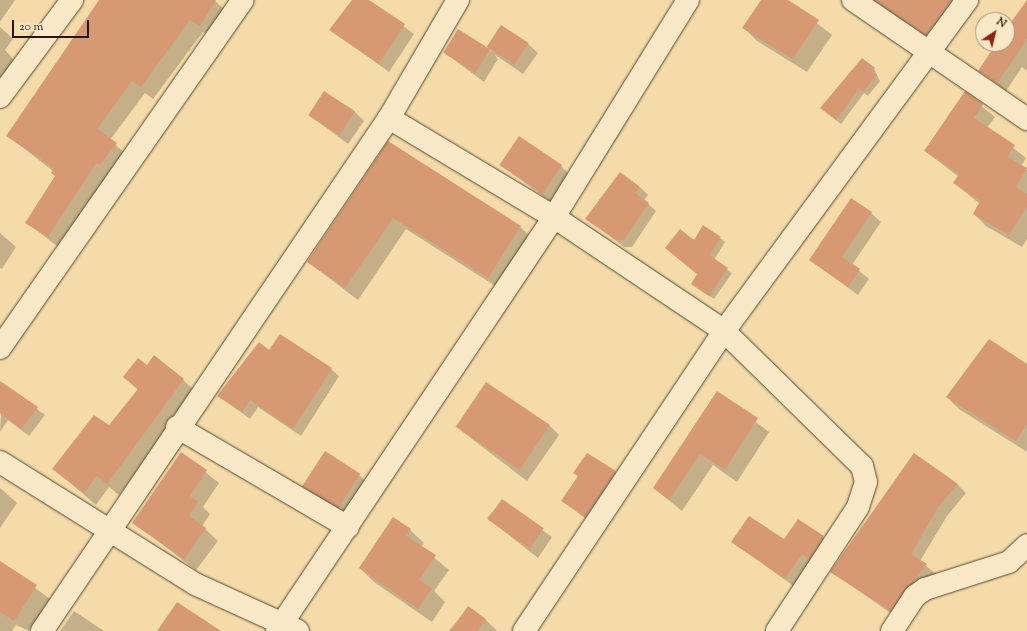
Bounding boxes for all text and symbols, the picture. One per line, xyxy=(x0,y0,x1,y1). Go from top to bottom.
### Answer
scale bar xyxy=(14,12,91,38)
north arrow xyxy=(975,12,1015,52)
text: N xyxy=(993,14,1009,32)
text: 20 m xyxy=(19,18,43,36)

